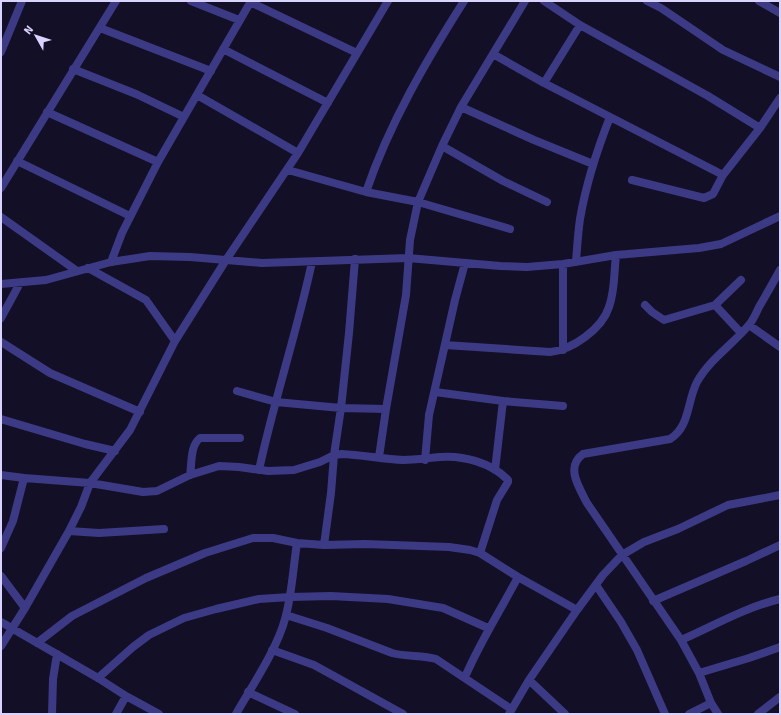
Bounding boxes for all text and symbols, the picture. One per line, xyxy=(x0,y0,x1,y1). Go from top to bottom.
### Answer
north arrow xyxy=(16,16,56,56)
text: N xyxy=(21,23,36,37)

